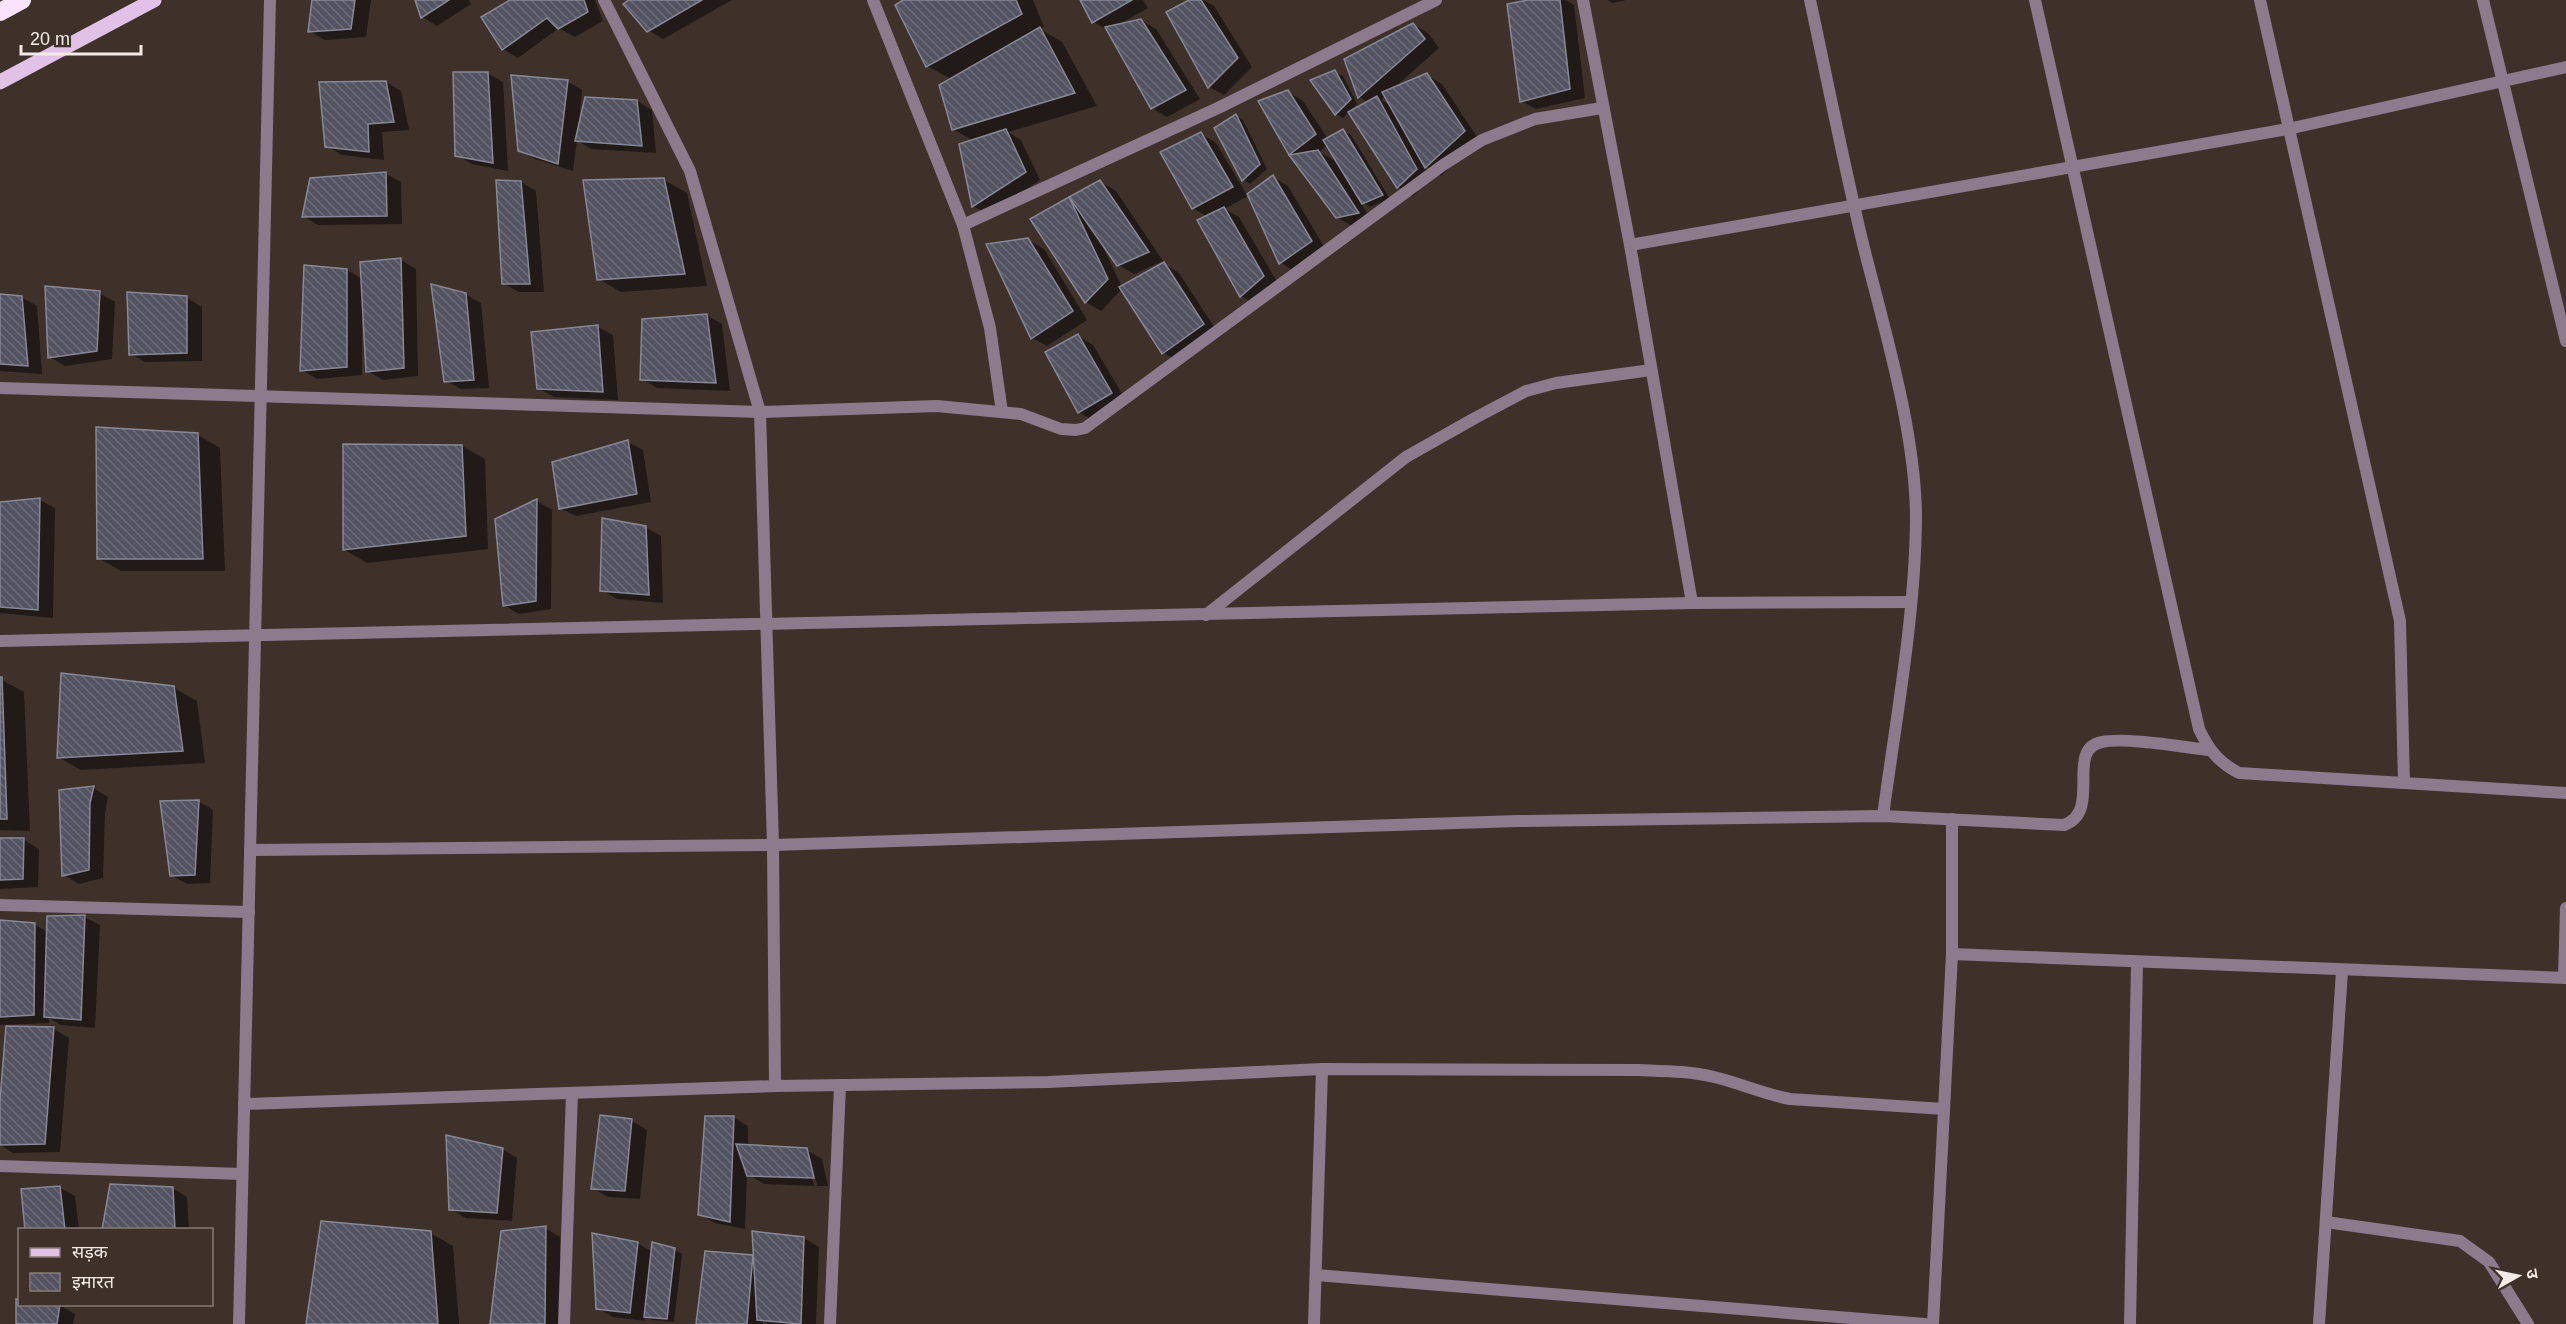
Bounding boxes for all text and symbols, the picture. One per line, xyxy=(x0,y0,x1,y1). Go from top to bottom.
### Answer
scale bar xyxy=(21,18,141,56)
text: 20 m xyxy=(30,29,70,49)
legend xyxy=(18,1228,213,1306)
text: सड़क xyxy=(72,1242,109,1262)
north arrow xyxy=(2488,1246,2548,1306)
text: उ xyxy=(2523,1268,2542,1280)
text: इमारत xyxy=(72,1272,115,1292)

